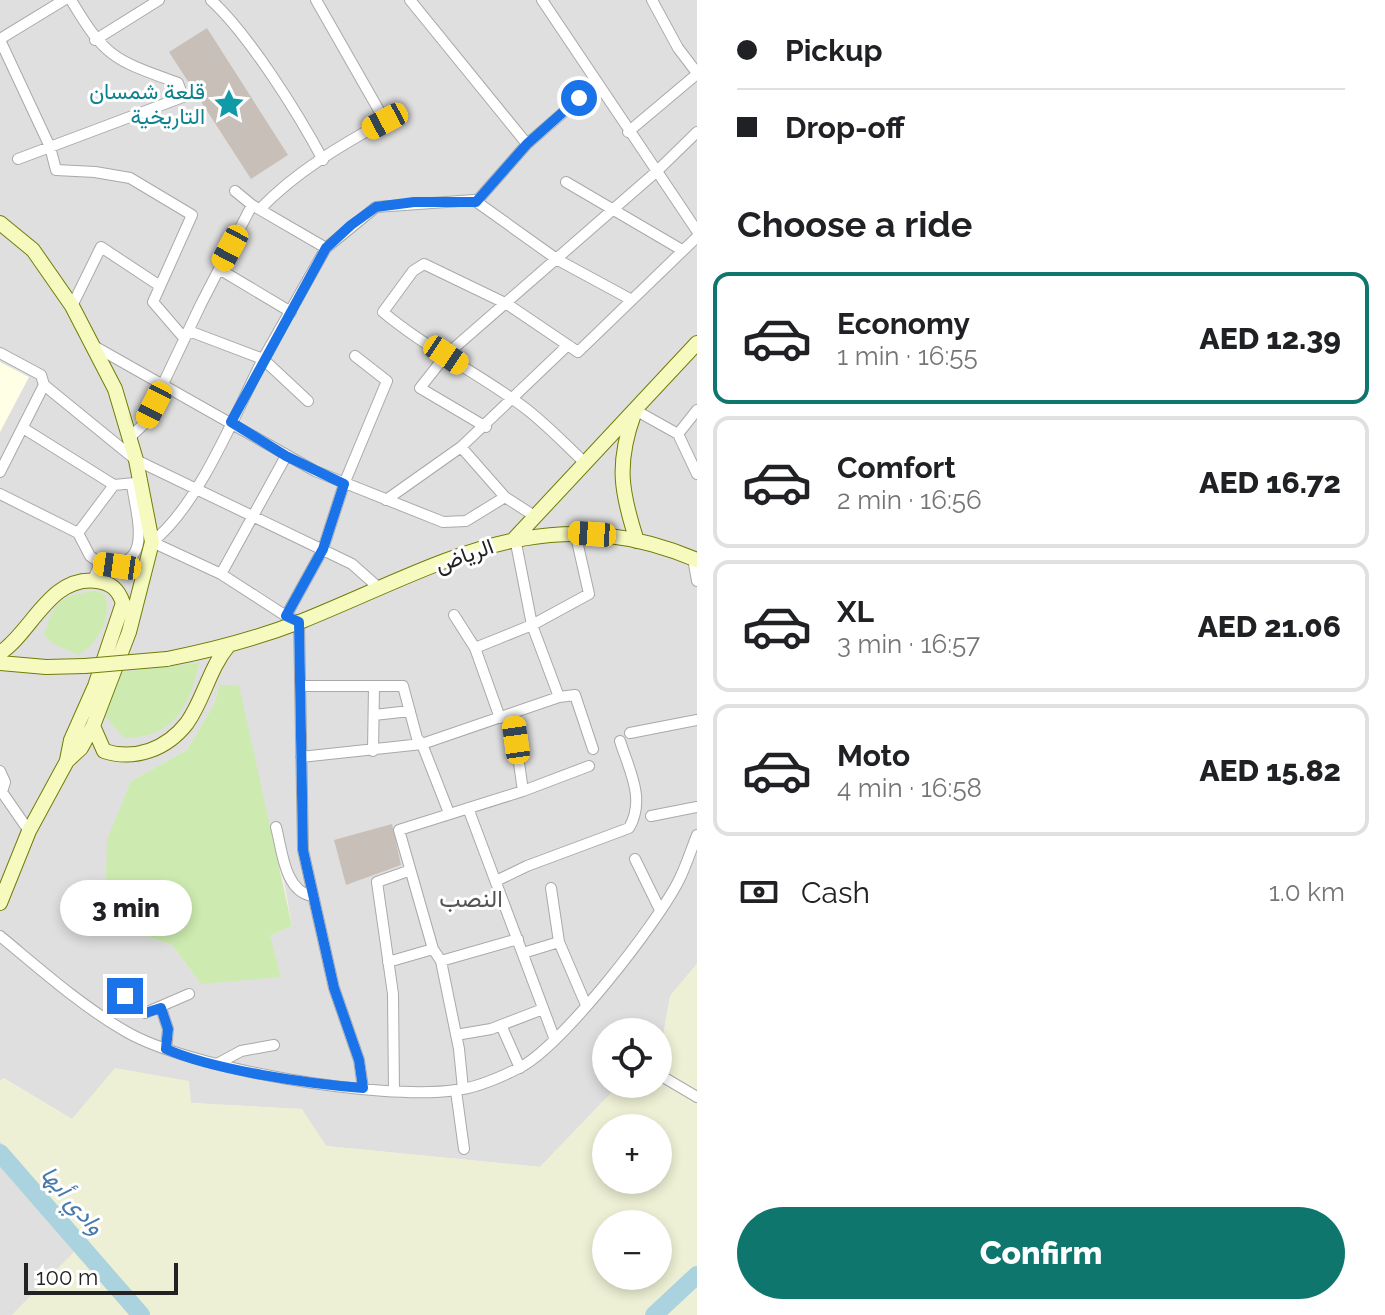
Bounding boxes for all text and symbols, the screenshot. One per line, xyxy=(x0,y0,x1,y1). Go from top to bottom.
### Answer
text: Pickup xyxy=(785,33,883,68)
place label: قلعة شمسان التاريخية xyxy=(89,78,205,130)
route start xyxy=(561,80,597,116)
place icon: قلعة شمسان التاريخية xyxy=(212,87,246,121)
car xyxy=(358,99,412,143)
text: Drop-off xyxy=(785,110,905,145)
text: Choose a ride xyxy=(737,203,972,245)
car xyxy=(208,221,252,275)
icon: car xyxy=(741,302,813,374)
text: Economy xyxy=(837,306,970,341)
text: AED 12.39 xyxy=(1200,321,1341,356)
car xyxy=(419,332,473,378)
text: 1 min · 16:55 xyxy=(837,341,978,371)
car xyxy=(132,378,176,432)
icon: car xyxy=(741,446,813,518)
text: Comfort xyxy=(837,450,956,485)
text: AED 16.72 xyxy=(1199,465,1341,500)
text: 2 min · 16:56 xyxy=(837,485,982,515)
car xyxy=(567,520,617,548)
street label: الرياض xyxy=(431,533,497,578)
car xyxy=(92,551,142,581)
icon: car xyxy=(741,590,813,662)
text: XL xyxy=(837,594,874,629)
text: AED 21.06 xyxy=(1198,609,1341,644)
text: 3 min · 16:57 xyxy=(837,629,980,659)
car xyxy=(501,715,531,765)
icon: car xyxy=(741,734,813,806)
text: Moto xyxy=(837,738,910,773)
text: AED 15.82 xyxy=(1199,753,1341,788)
text: 4 min · 16:58 xyxy=(837,773,982,803)
icon: cash xyxy=(737,870,781,914)
text: Cash xyxy=(801,875,870,910)
text: 1.0 km xyxy=(1269,877,1345,907)
callout: 3 min xyxy=(59,880,191,936)
district label: النصب xyxy=(439,884,503,913)
text: 3 min xyxy=(92,893,160,923)
route end xyxy=(107,978,143,1014)
map controls xyxy=(592,1018,672,1290)
button: locate xyxy=(592,1018,672,1098)
button: + xyxy=(592,1114,672,1194)
water label: وادي أبها xyxy=(32,1160,111,1244)
button: Confirm xyxy=(737,1207,1345,1299)
button: − xyxy=(592,1210,672,1290)
scale bar xyxy=(24,1259,178,1295)
text: 100 m xyxy=(36,1264,98,1290)

